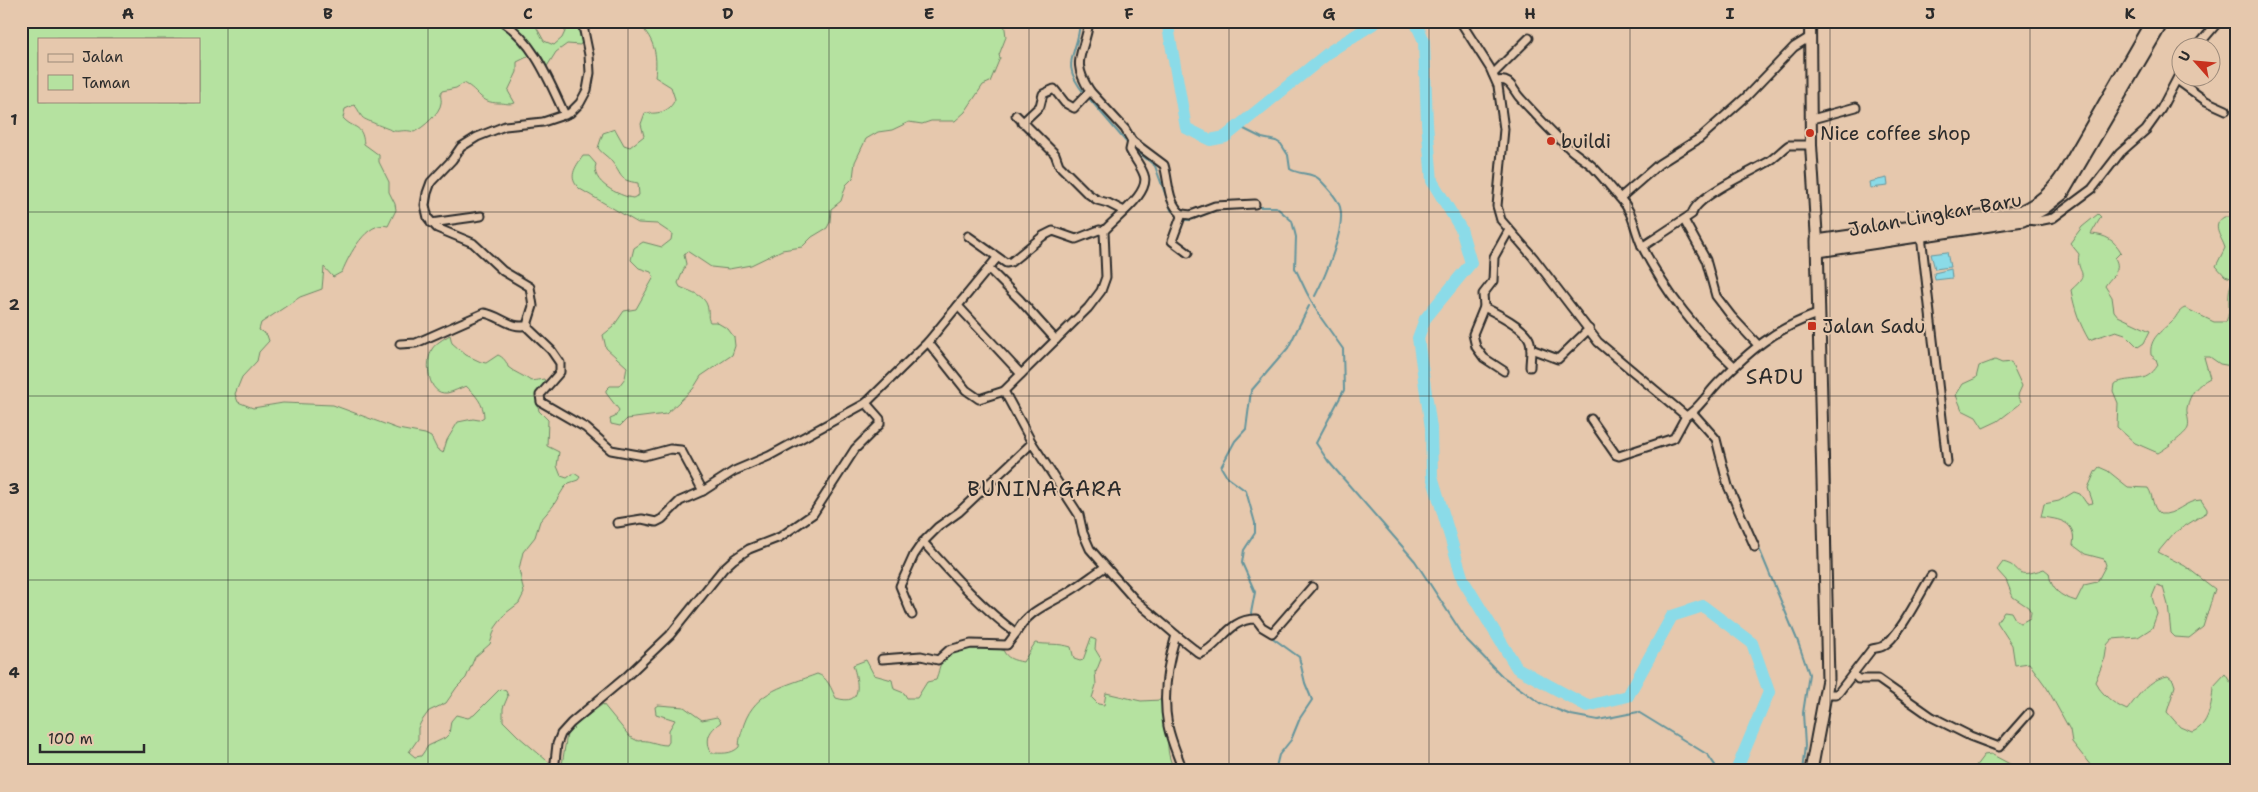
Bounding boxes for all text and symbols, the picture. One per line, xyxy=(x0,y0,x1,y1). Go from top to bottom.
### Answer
text: A xyxy=(122,3,134,24)
text: B xyxy=(323,3,333,24)
text: C xyxy=(523,3,533,24)
text: D xyxy=(722,3,734,24)
text: E xyxy=(924,3,934,24)
text: F xyxy=(1124,3,1134,24)
text: G xyxy=(1323,3,1336,24)
text: H xyxy=(1524,3,1536,24)
text: I xyxy=(1726,3,1735,24)
text: J xyxy=(1925,3,1935,24)
text: K xyxy=(2125,3,2136,24)
legend xyxy=(38,38,200,102)
north arrow xyxy=(2170,38,2220,88)
text: Jalan xyxy=(82,47,123,67)
text: U xyxy=(2174,48,2195,64)
text: Taman xyxy=(82,73,130,93)
text: 1 xyxy=(10,109,18,130)
place label: Nice coffee shop xyxy=(1820,121,1971,146)
marker: Nice coffee shop xyxy=(1804,127,1816,139)
place label: buildi xyxy=(1561,129,1611,154)
marker: buildi xyxy=(1545,135,1557,147)
street label: Jalan Lingkar Baru xyxy=(1846,187,2024,242)
text: 2 xyxy=(8,294,20,315)
place label: Jalan Sadu xyxy=(1822,314,1925,339)
marker: Jalan Sadu xyxy=(1806,320,1818,332)
district label: SADU xyxy=(1746,363,1804,391)
district label: BUNINAGARA xyxy=(967,475,1123,503)
text: 3 xyxy=(8,478,20,499)
text: 4 xyxy=(8,662,20,683)
scale bar xyxy=(40,722,144,754)
text: 100 m xyxy=(48,729,93,749)

